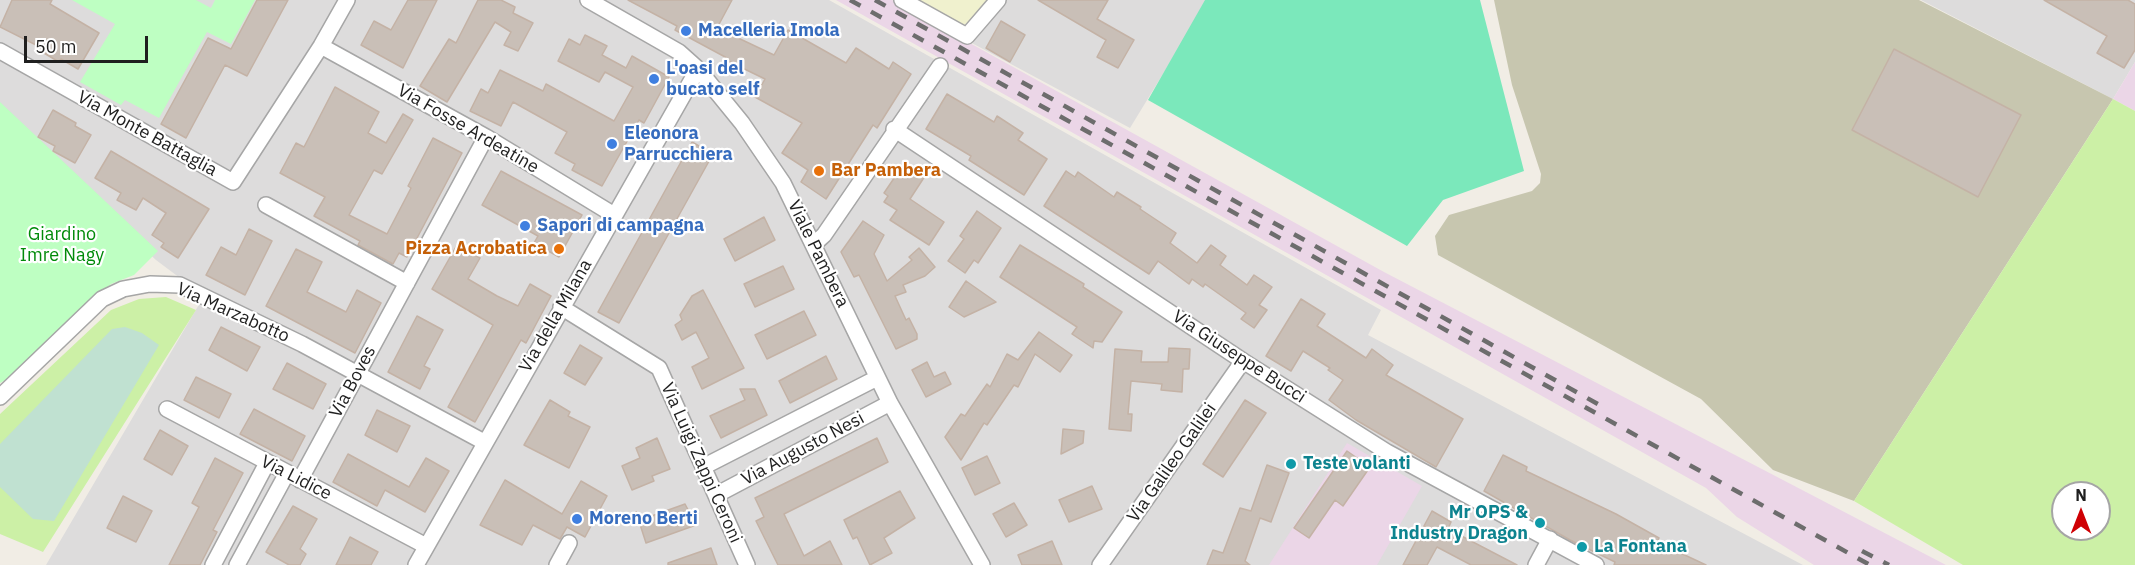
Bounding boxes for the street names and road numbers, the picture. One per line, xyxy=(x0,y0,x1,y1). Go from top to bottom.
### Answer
street label: Via Fosse Ardeatine xyxy=(394,80,542,178)
street label: Via Monte Battaglia xyxy=(73,87,221,181)
street label: Viale Pambera xyxy=(783,197,853,311)
street label: Via della Milana xyxy=(515,256,597,376)
street label: Via Marzabotto xyxy=(173,279,293,347)
street label: Via Giuseppe Bucci xyxy=(1168,306,1310,408)
street label: Via Boves xyxy=(325,342,381,422)
street label: Via Luigi Zappi Ceroni xyxy=(656,379,746,547)
street label: Via Galileo Galilei xyxy=(1123,399,1221,527)
street label: Via Augusto Nesi xyxy=(738,408,868,490)
street label: Via Lidice xyxy=(257,451,335,505)

